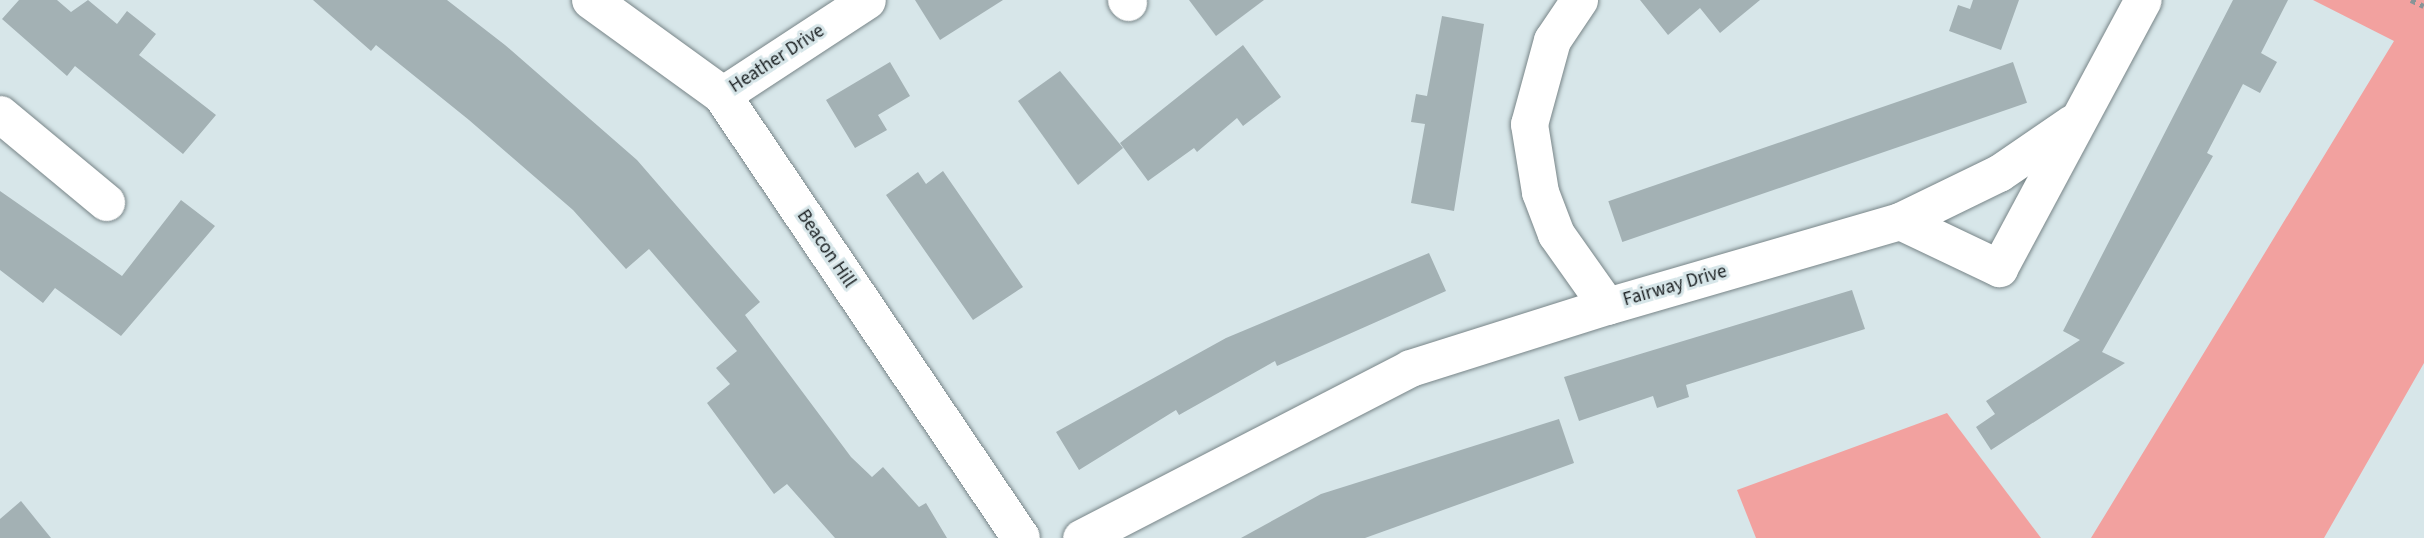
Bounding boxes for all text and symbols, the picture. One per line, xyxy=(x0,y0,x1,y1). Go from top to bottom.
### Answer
street label: Heather Drive xyxy=(725,20,829,98)
street label: Beacon Hill xyxy=(792,206,860,292)
street label: Fairway Drive xyxy=(1621,260,1729,312)

